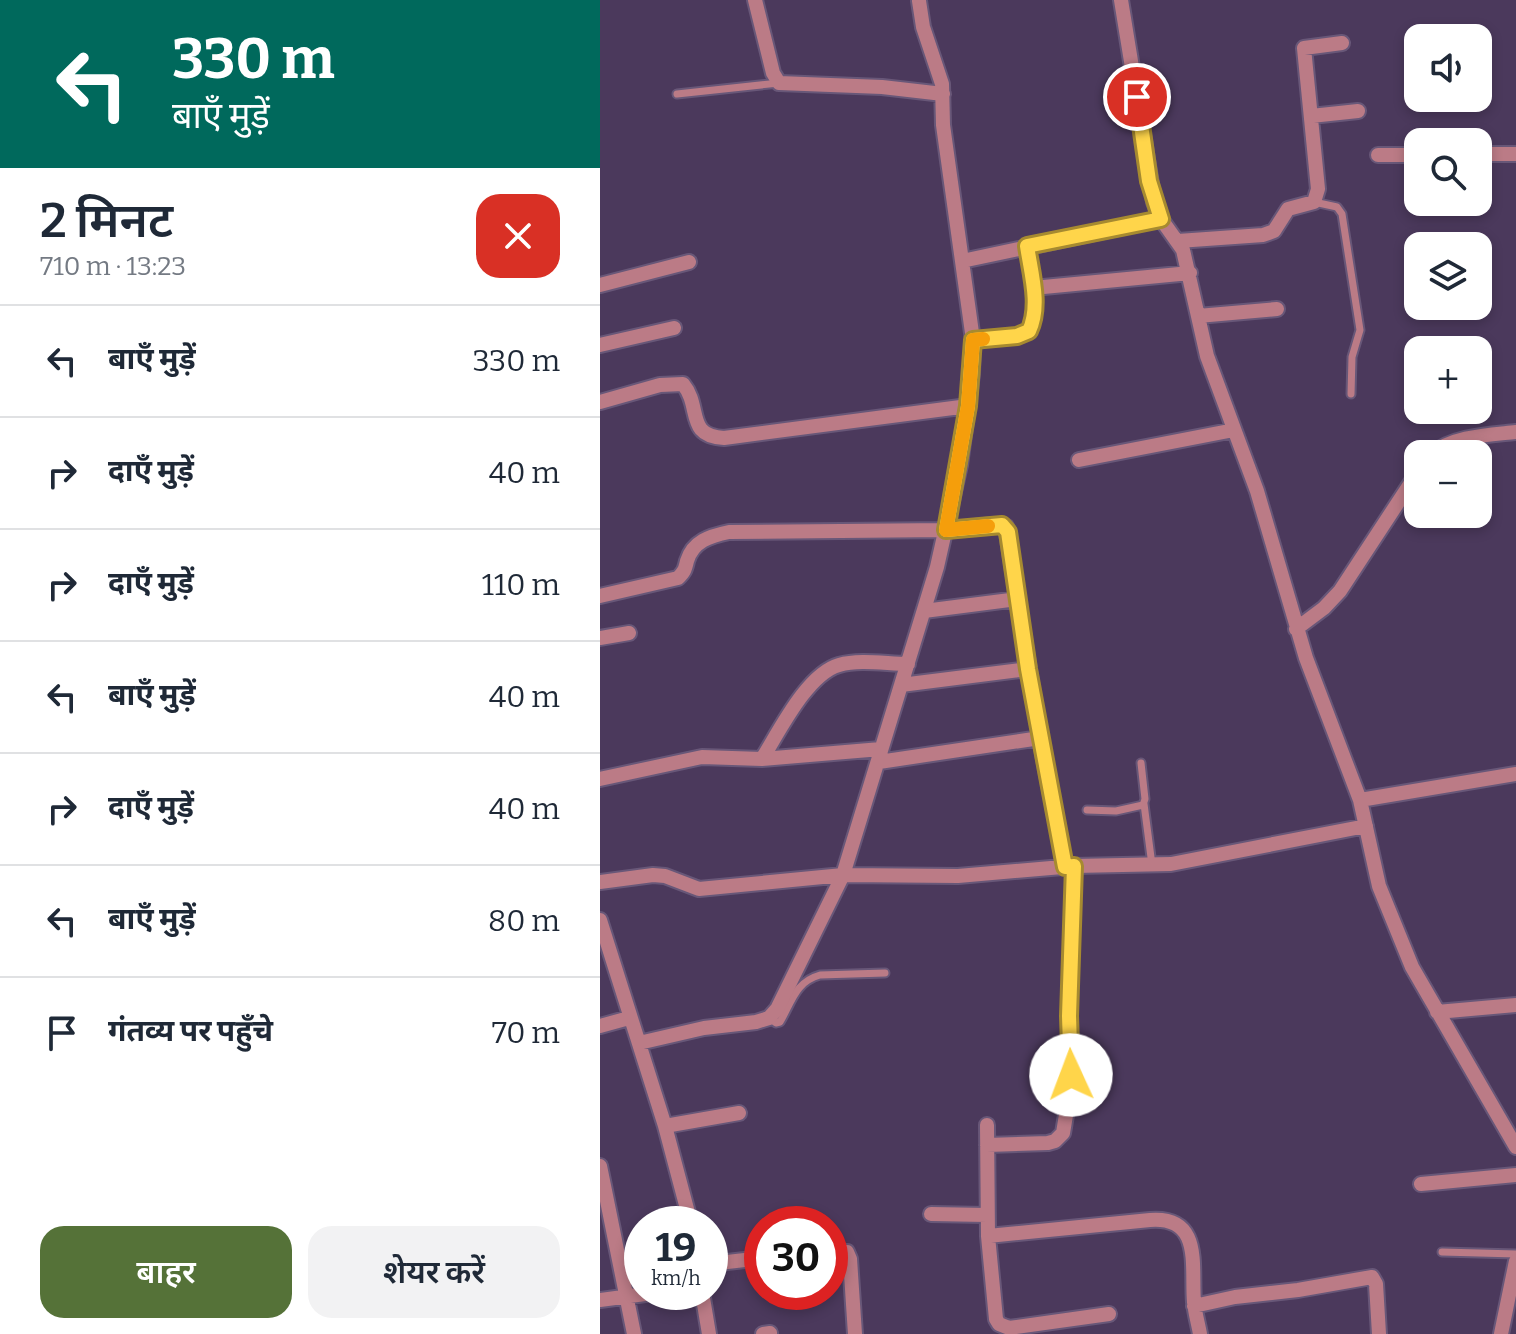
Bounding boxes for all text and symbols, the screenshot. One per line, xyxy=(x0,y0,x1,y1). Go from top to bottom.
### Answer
map controls xyxy=(1404,24,1492,528)
button: sound xyxy=(1404,24,1492,112)
text: 330 m xyxy=(172,26,335,93)
icon: left xyxy=(40,32,144,136)
pin xyxy=(1103,63,1171,131)
icon: arrive xyxy=(1115,75,1159,119)
text: बाएँ मुड़ें xyxy=(172,94,270,138)
button: search xyxy=(1404,128,1492,216)
text: 2 मिनट xyxy=(40,192,173,250)
button: close xyxy=(476,194,560,278)
button: layers xyxy=(1404,232,1492,320)
text: 710 m · 13:23 xyxy=(40,251,186,282)
button: + xyxy=(1404,336,1492,424)
icon: left xyxy=(40,339,84,383)
text: बाएँ मुड़ें xyxy=(108,341,196,377)
text: 330 m xyxy=(473,343,560,379)
button: − xyxy=(1404,440,1492,528)
icon: right xyxy=(40,451,84,495)
text: दाएँ मुड़ें xyxy=(108,453,194,489)
text: 40 m xyxy=(489,455,560,491)
icon: right xyxy=(40,563,84,607)
text: दाएँ मुड़ें xyxy=(108,565,194,601)
text: 110 m xyxy=(482,567,560,603)
icon: left xyxy=(40,675,84,719)
text: बाएँ मुड़ें xyxy=(108,677,196,713)
text: 40 m xyxy=(489,679,560,715)
icon: right xyxy=(40,787,84,831)
text: दाएँ मुड़ें xyxy=(108,789,194,825)
text: 40 m xyxy=(489,791,560,827)
icon: left xyxy=(40,899,84,943)
text: बाएँ मुड़ें xyxy=(108,901,196,937)
text: 80 m xyxy=(488,903,560,939)
icon: arrive xyxy=(40,1011,84,1055)
text: गंतव्य पर पहुँचे xyxy=(108,1013,273,1049)
text: 70 m xyxy=(492,1015,560,1051)
position arrow xyxy=(1029,1033,1113,1117)
speed limit sign: 30 xyxy=(744,1206,848,1310)
text: 19 xyxy=(656,1224,696,1272)
button: बाहर xyxy=(40,1226,292,1318)
button: शेयर करें xyxy=(308,1226,560,1318)
text: km/h xyxy=(651,1266,701,1290)

